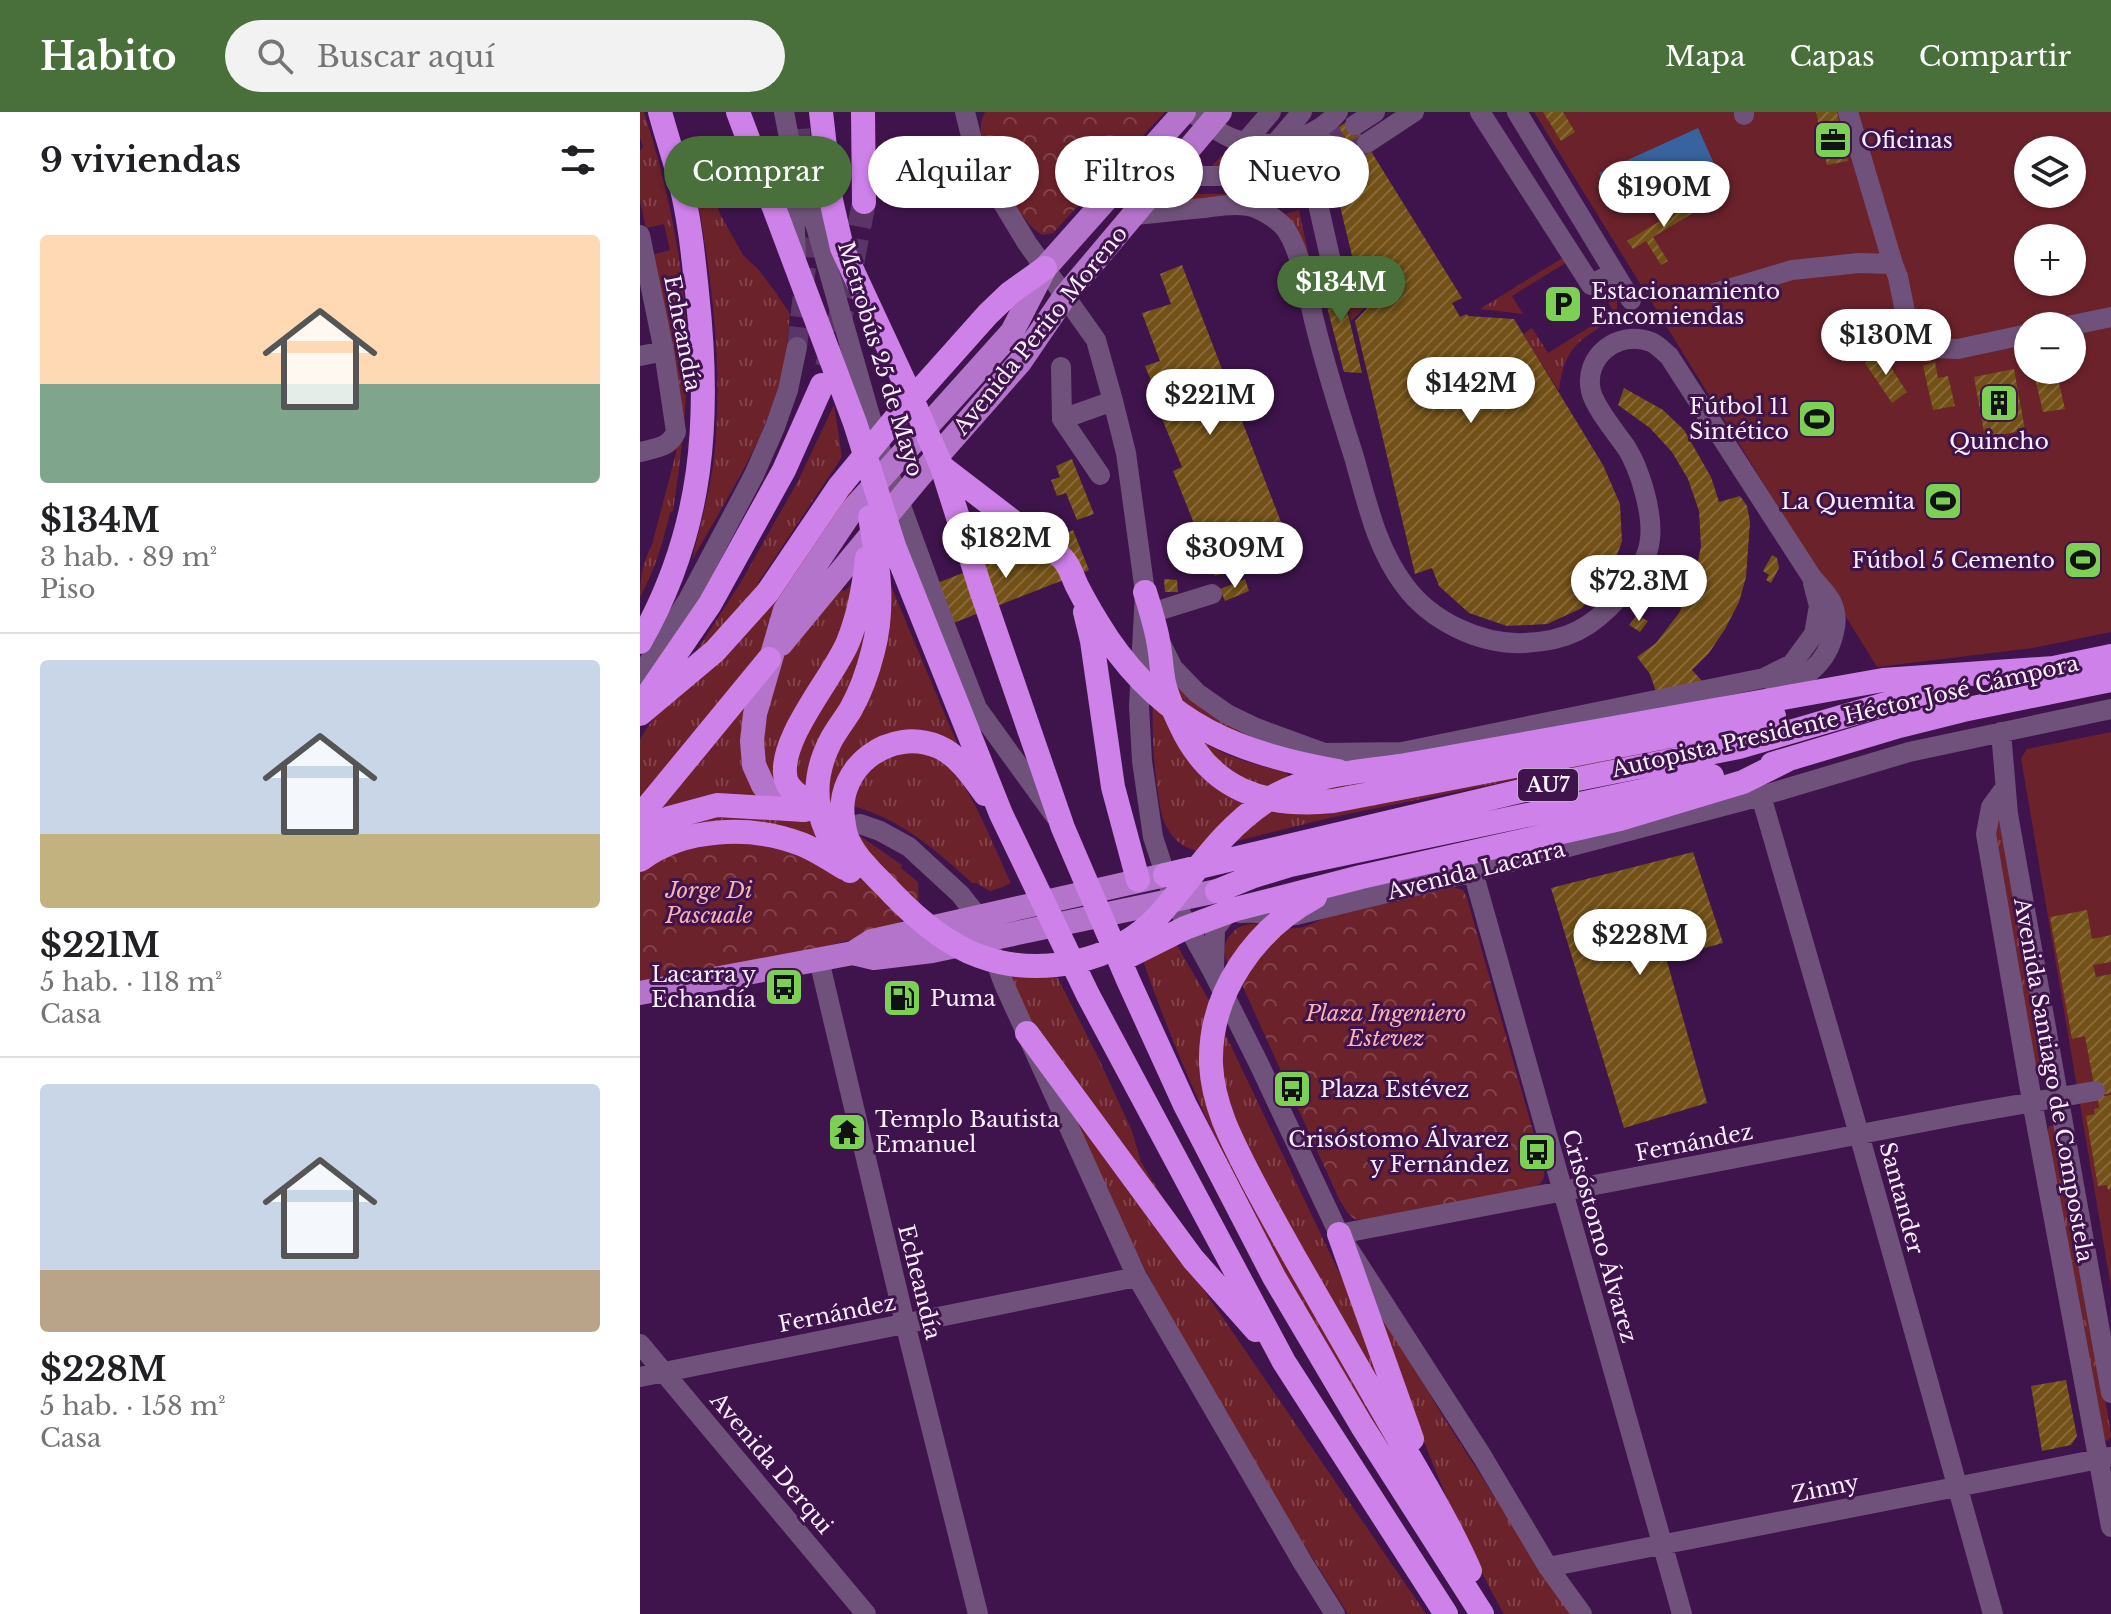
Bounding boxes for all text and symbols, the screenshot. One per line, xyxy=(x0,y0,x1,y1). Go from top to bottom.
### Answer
search box xyxy=(225,20,785,92)
text: Habito xyxy=(40,33,177,80)
icon: search xyxy=(253,34,297,78)
text: Buscar aquí xyxy=(317,38,495,75)
text: Mapa xyxy=(1665,39,1746,74)
text: Capas xyxy=(1790,39,1875,74)
text: Compartir xyxy=(1919,39,2071,74)
office icon: Oficinas xyxy=(1812,119,1854,161)
place label: Oficinas xyxy=(1861,127,1953,154)
chip: Comprar xyxy=(664,136,852,208)
chip: Alquilar xyxy=(868,136,1039,208)
chip: Filtros xyxy=(1055,136,1203,208)
chip: Nuevo xyxy=(1219,136,1369,208)
map controls xyxy=(2014,136,2086,384)
button: layers xyxy=(2014,136,2086,208)
icon: filters xyxy=(556,138,600,182)
text: 9 viviendas xyxy=(40,139,241,181)
pin: $190M xyxy=(1608,161,1720,229)
text: $190M xyxy=(1617,171,1711,203)
street label: Avenida Perito Moreno xyxy=(947,220,1133,441)
button: + xyxy=(2014,224,2086,296)
street label: Metrobús 25 de Mayo xyxy=(832,238,929,480)
pin: $134M xyxy=(1285,256,1397,324)
text: $134M xyxy=(1295,266,1387,298)
street label: Echeandía xyxy=(658,273,707,394)
place label: Estacionamiento Encomiendas xyxy=(1591,278,1780,330)
parking icon: Estacionamiento Encomiendas xyxy=(1542,283,1584,325)
icon: home xyxy=(248,287,392,431)
pin: $130M xyxy=(1830,309,1942,377)
button: − xyxy=(2014,312,2086,384)
text: $130M xyxy=(1839,319,1933,351)
pin: $142M xyxy=(1415,357,1527,425)
text: $142M xyxy=(1425,367,1517,399)
pin: $221M xyxy=(1154,369,1266,437)
text: $221M xyxy=(1164,379,1256,411)
building icon: Quincho xyxy=(1978,382,2020,424)
place label: Fútbol 11 Sintético xyxy=(1689,393,1789,445)
sports icon: Fútbol 11 Sintético xyxy=(1796,398,1838,440)
place label: Quincho xyxy=(1949,428,2049,455)
sports icon: La Quemita xyxy=(1922,480,1964,522)
place label: La Quemita xyxy=(1781,488,1916,515)
text: $134M xyxy=(40,499,160,541)
pin: $182M xyxy=(950,512,1062,580)
text: $182M xyxy=(960,522,1052,554)
pin: $309M xyxy=(1179,522,1291,590)
text: $309M xyxy=(1185,532,1285,564)
sports icon: Fútbol 5 Cemento xyxy=(2062,539,2104,581)
text: 3 hab. · 89 m² xyxy=(40,541,217,573)
place label: Fútbol 5 Cemento xyxy=(1852,547,2055,574)
pin: $72.3M xyxy=(1574,555,1704,623)
text: $72.3M xyxy=(1589,565,1689,597)
text: Piso xyxy=(40,573,96,605)
street label: Autopista Presidente Héctor José Cámpora xyxy=(1608,649,2082,784)
icon: home xyxy=(248,712,392,856)
road number: AU7 xyxy=(1518,769,1578,801)
street label: Avenida Lacarra xyxy=(1383,835,1569,906)
park label: Jorge Di Pascuale xyxy=(664,877,753,929)
street label: Avenida Santiago de Compostela xyxy=(2008,895,2099,1265)
pin: $228M xyxy=(1584,909,1696,977)
text: $228M xyxy=(1592,919,1688,951)
text: $221M xyxy=(40,924,160,966)
place label: Lacarra y Echandía xyxy=(651,961,757,1013)
text: 5 hab. · 118 m² xyxy=(40,966,222,998)
bus stop icon: Lacarra y Echandía xyxy=(763,966,805,1008)
fuel station icon: Puma xyxy=(881,977,923,1019)
place label: Puma xyxy=(930,985,996,1012)
text: Casa xyxy=(40,998,101,1030)
park label: Plaza Ingeniero Estevez xyxy=(1305,1000,1466,1052)
bus stop icon: Plaza Estévez xyxy=(1271,1068,1313,1110)
place label: Plaza Estévez xyxy=(1320,1076,1469,1103)
place label: Templo Bautista Emanuel xyxy=(875,1106,1060,1158)
temple icon: Templo Bautista Emanuel xyxy=(826,1111,868,1153)
street label: Fernández xyxy=(1633,1118,1755,1167)
place label: Crisóstomo Álvarez y Fernández xyxy=(1288,1125,1509,1178)
street label: Crisóstomo Álvarez xyxy=(1556,1126,1644,1346)
bus stop icon: Crisóstomo Álvarez y Fernández xyxy=(1516,1131,1558,1173)
icon: home xyxy=(248,1136,392,1280)
street label: Santander xyxy=(1874,1139,1930,1258)
street label: Echeandía xyxy=(892,1222,947,1343)
street label: Fernández xyxy=(776,1289,898,1338)
text: $228M xyxy=(40,1348,167,1390)
street label: Avenida Derqui xyxy=(704,1386,839,1540)
text: 5 hab. · 158 m² xyxy=(40,1390,226,1422)
text: Casa xyxy=(40,1422,101,1454)
street label: Zinny xyxy=(1789,1469,1861,1508)

